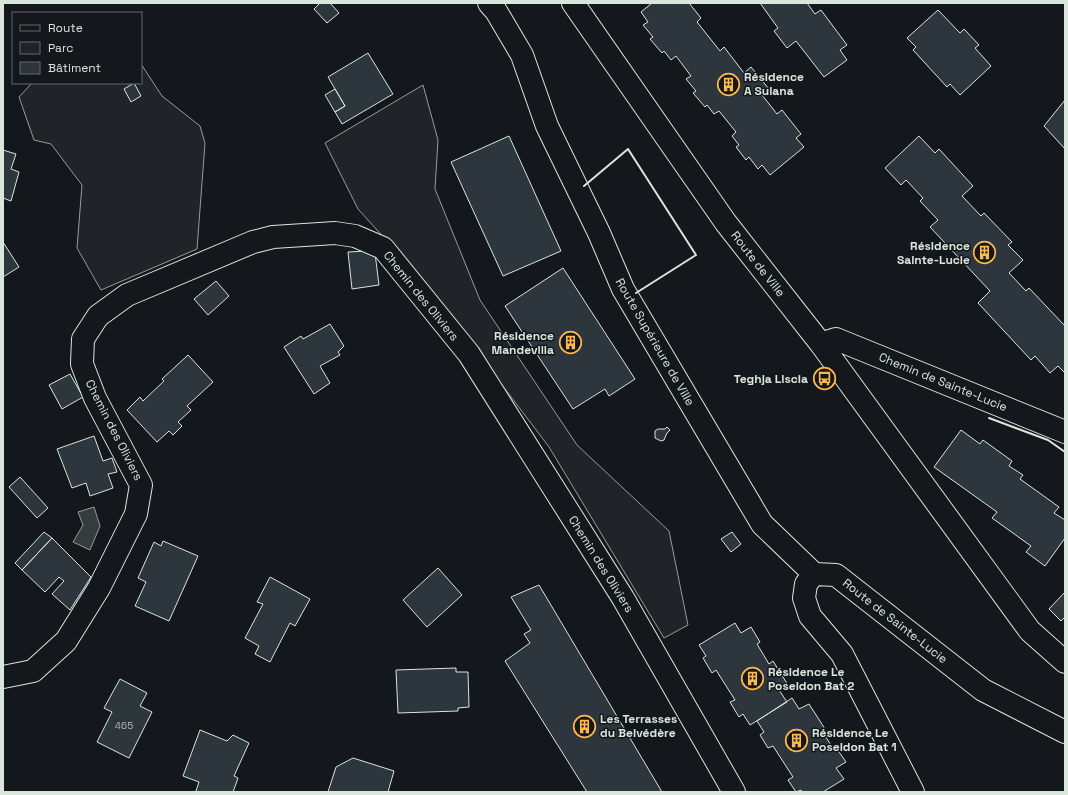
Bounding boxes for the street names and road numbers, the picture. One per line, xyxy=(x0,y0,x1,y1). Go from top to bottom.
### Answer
street label: Route de Ville xyxy=(727,228,789,300)
street label: Chemin des Oliviers xyxy=(380,248,462,344)
street label: Route Supérieure de Ville xyxy=(612,275,698,409)
street label: Chemin de Sainte-Lucie xyxy=(876,349,1010,415)
street label: Chemin des Oliviers xyxy=(82,377,146,483)
street label: Chemin des Oliviers xyxy=(565,513,637,615)
street label: Route de Sainte-Lucie xyxy=(839,575,951,667)

